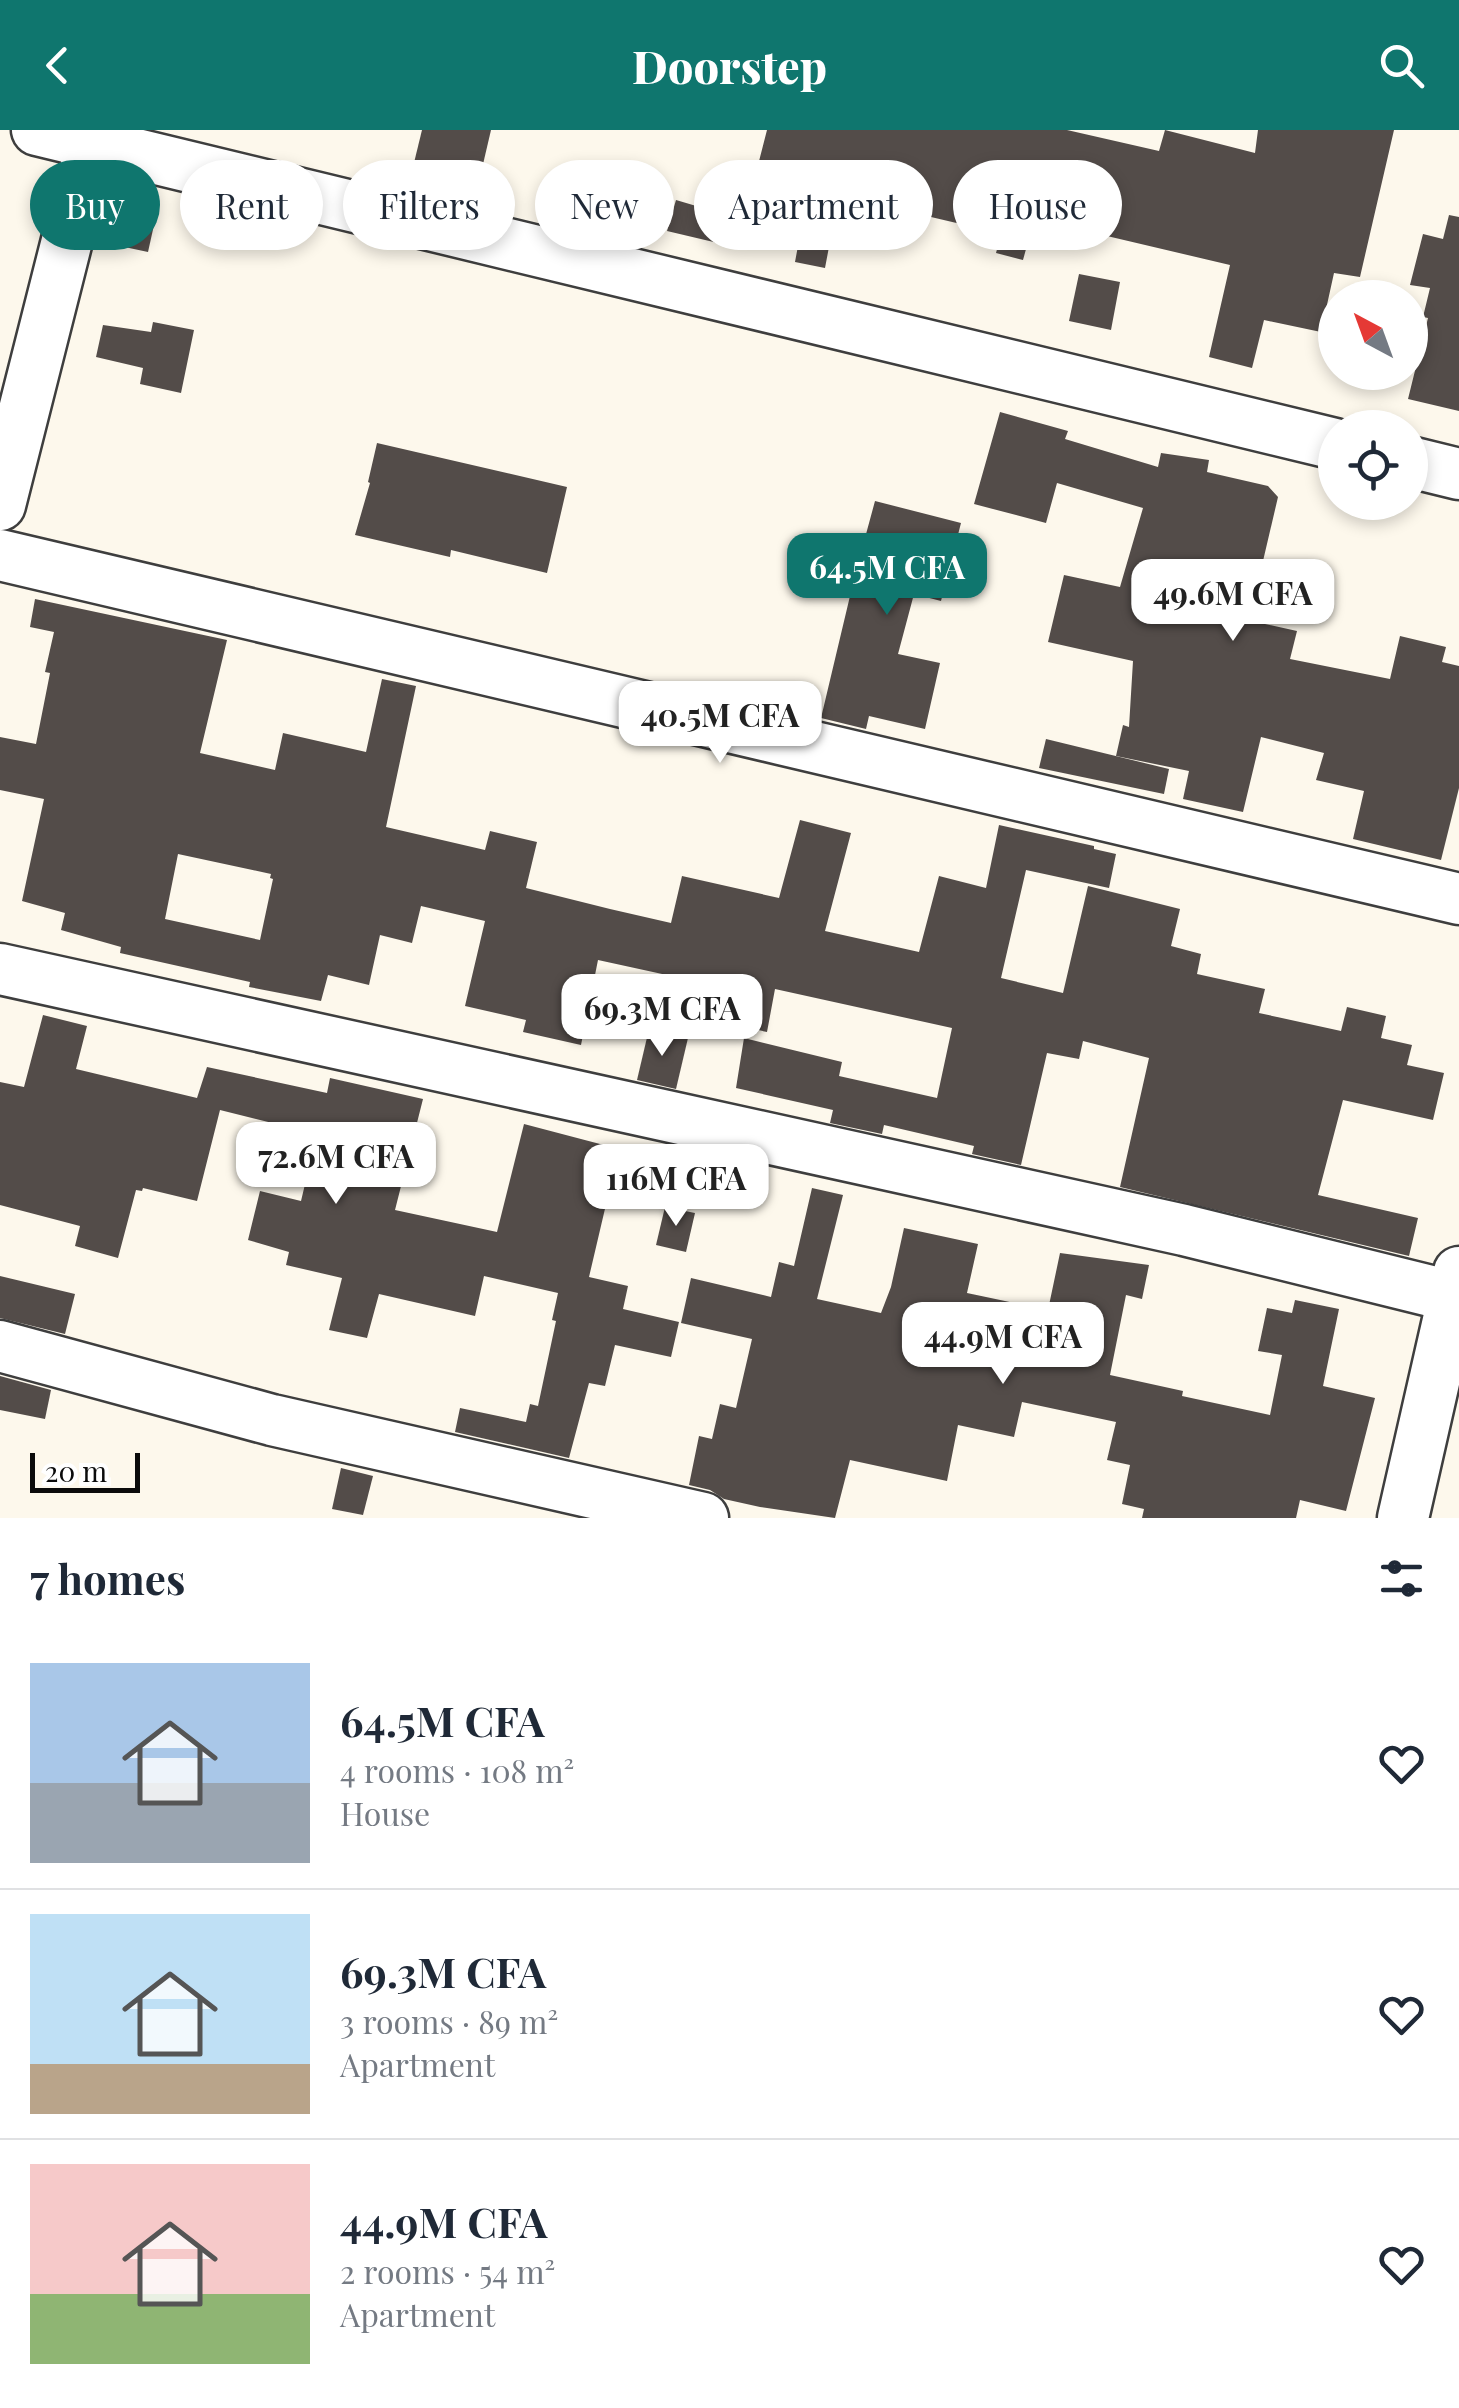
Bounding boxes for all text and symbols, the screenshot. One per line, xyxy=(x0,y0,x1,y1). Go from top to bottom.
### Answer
text: Doorstep xyxy=(632,35,827,95)
icon: back xyxy=(30,38,85,93)
icon: search xyxy=(1374,38,1429,93)
chip: Buy xyxy=(30,160,160,250)
chip: Rent xyxy=(180,160,323,250)
chip: Filters xyxy=(343,160,515,250)
chip: New xyxy=(535,160,674,250)
chip: Apartment xyxy=(694,160,933,250)
chip: House xyxy=(953,160,1122,250)
north arrow xyxy=(1318,280,1428,390)
map controls xyxy=(1318,280,1428,520)
button: locate xyxy=(1318,410,1428,520)
pin: 64.5M CFA xyxy=(773,533,1001,618)
text: 64.5M CFA xyxy=(809,544,965,587)
pin: 49.6M CFA xyxy=(1119,559,1347,644)
text: 49.6M CFA xyxy=(1153,570,1313,613)
pin: 40.5M CFA xyxy=(606,681,834,766)
text: 40.5M CFA xyxy=(641,692,799,735)
pin: 69.3M CFA xyxy=(548,974,776,1059)
text: 69.3M CFA xyxy=(583,985,741,1028)
pin: 72.6M CFA xyxy=(222,1122,450,1207)
text: 72.6M CFA xyxy=(258,1133,414,1176)
pin: 116M CFA xyxy=(573,1144,779,1229)
text: 116M CFA xyxy=(606,1155,746,1198)
pin: 44.9M CFA xyxy=(889,1302,1117,1387)
text: 44.9M CFA xyxy=(924,1313,1082,1356)
scale bar xyxy=(30,1448,140,1492)
text: 20 m xyxy=(45,1452,107,1489)
text: 7 homes xyxy=(30,1550,185,1606)
icon: filters xyxy=(1374,1551,1429,1606)
text: 64.5M CFA xyxy=(340,1692,545,1748)
icon: home xyxy=(110,1703,230,1823)
icon: heart xyxy=(1374,1736,1429,1791)
text: 4 rooms · 108 m² xyxy=(340,1748,574,1791)
text: House xyxy=(340,1791,430,1834)
text: 69.3M CFA xyxy=(340,1943,546,1999)
icon: home xyxy=(110,1954,230,2074)
icon: heart xyxy=(1374,1987,1429,2042)
text: 3 rooms · 89 m² xyxy=(340,1999,558,2042)
text: Apartment xyxy=(340,2042,495,2085)
text: 44.9M CFA xyxy=(340,2193,548,2249)
icon: home xyxy=(110,2204,230,2324)
icon: heart xyxy=(1374,2237,1429,2292)
text: 2 rooms · 54 m² xyxy=(340,2249,555,2292)
text: Apartment xyxy=(340,2292,495,2335)

